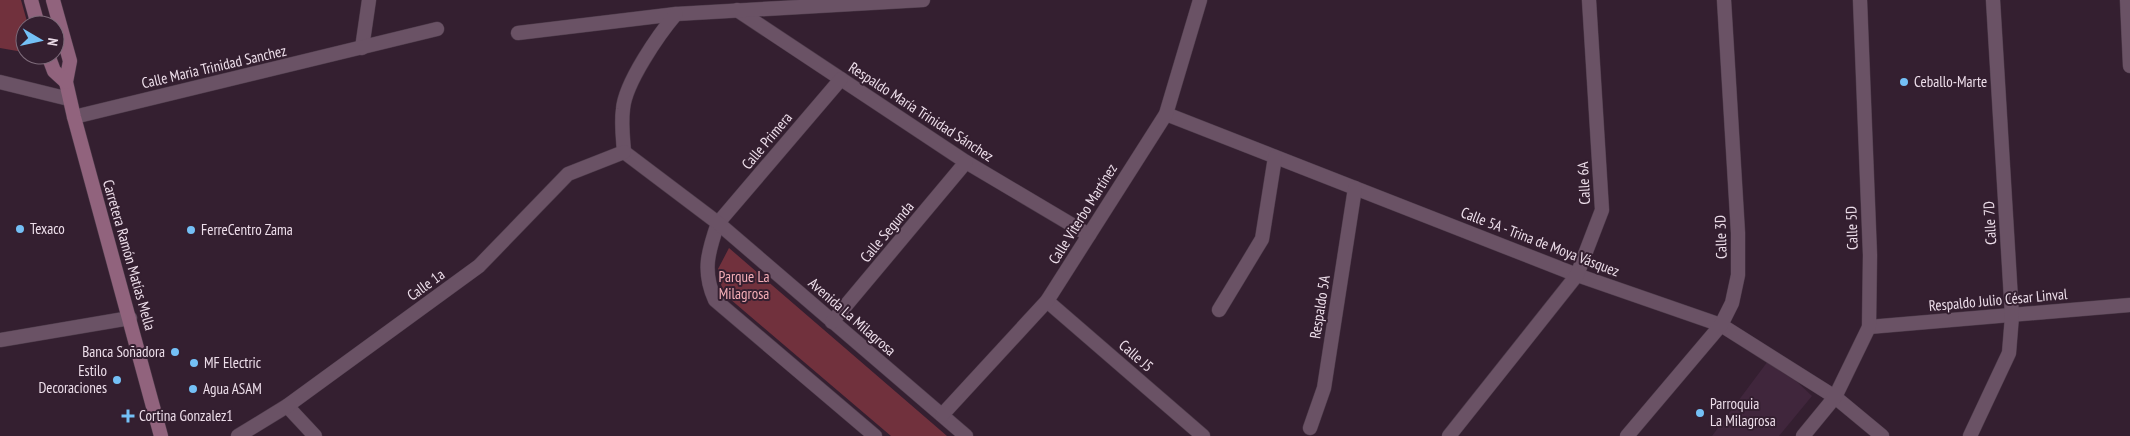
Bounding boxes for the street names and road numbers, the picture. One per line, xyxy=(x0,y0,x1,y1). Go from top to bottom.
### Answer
street label: Calle Maria Trinidad Sanchez xyxy=(140,41,288,92)
street label: Respaldo María Trinidad Sánchez xyxy=(845,58,997,166)
street label: Calle Primera xyxy=(737,108,796,173)
street label: Calle Viterbo Martínez xyxy=(1044,160,1121,267)
street label: Calle 6A xyxy=(1573,160,1594,205)
street label: Carretera Ramón Matías Mella xyxy=(99,177,160,332)
street label: Calle Segunda xyxy=(856,197,918,266)
street label: Calle 7D xyxy=(1979,201,2000,245)
street label: Calle 5A - Trina de Moya Vásquez xyxy=(1458,203,1622,281)
street label: Calle 5D xyxy=(1841,206,1862,250)
street label: Calle 3D xyxy=(1710,215,1731,259)
street label: Calle 1a xyxy=(403,265,448,305)
street label: Avenida La Milagrosa xyxy=(805,273,900,360)
street label: Respaldo 5A xyxy=(1305,273,1334,340)
street label: Respaldo Julio César Linval xyxy=(1928,284,2069,315)
street label: Calle J5 xyxy=(1115,336,1157,376)

